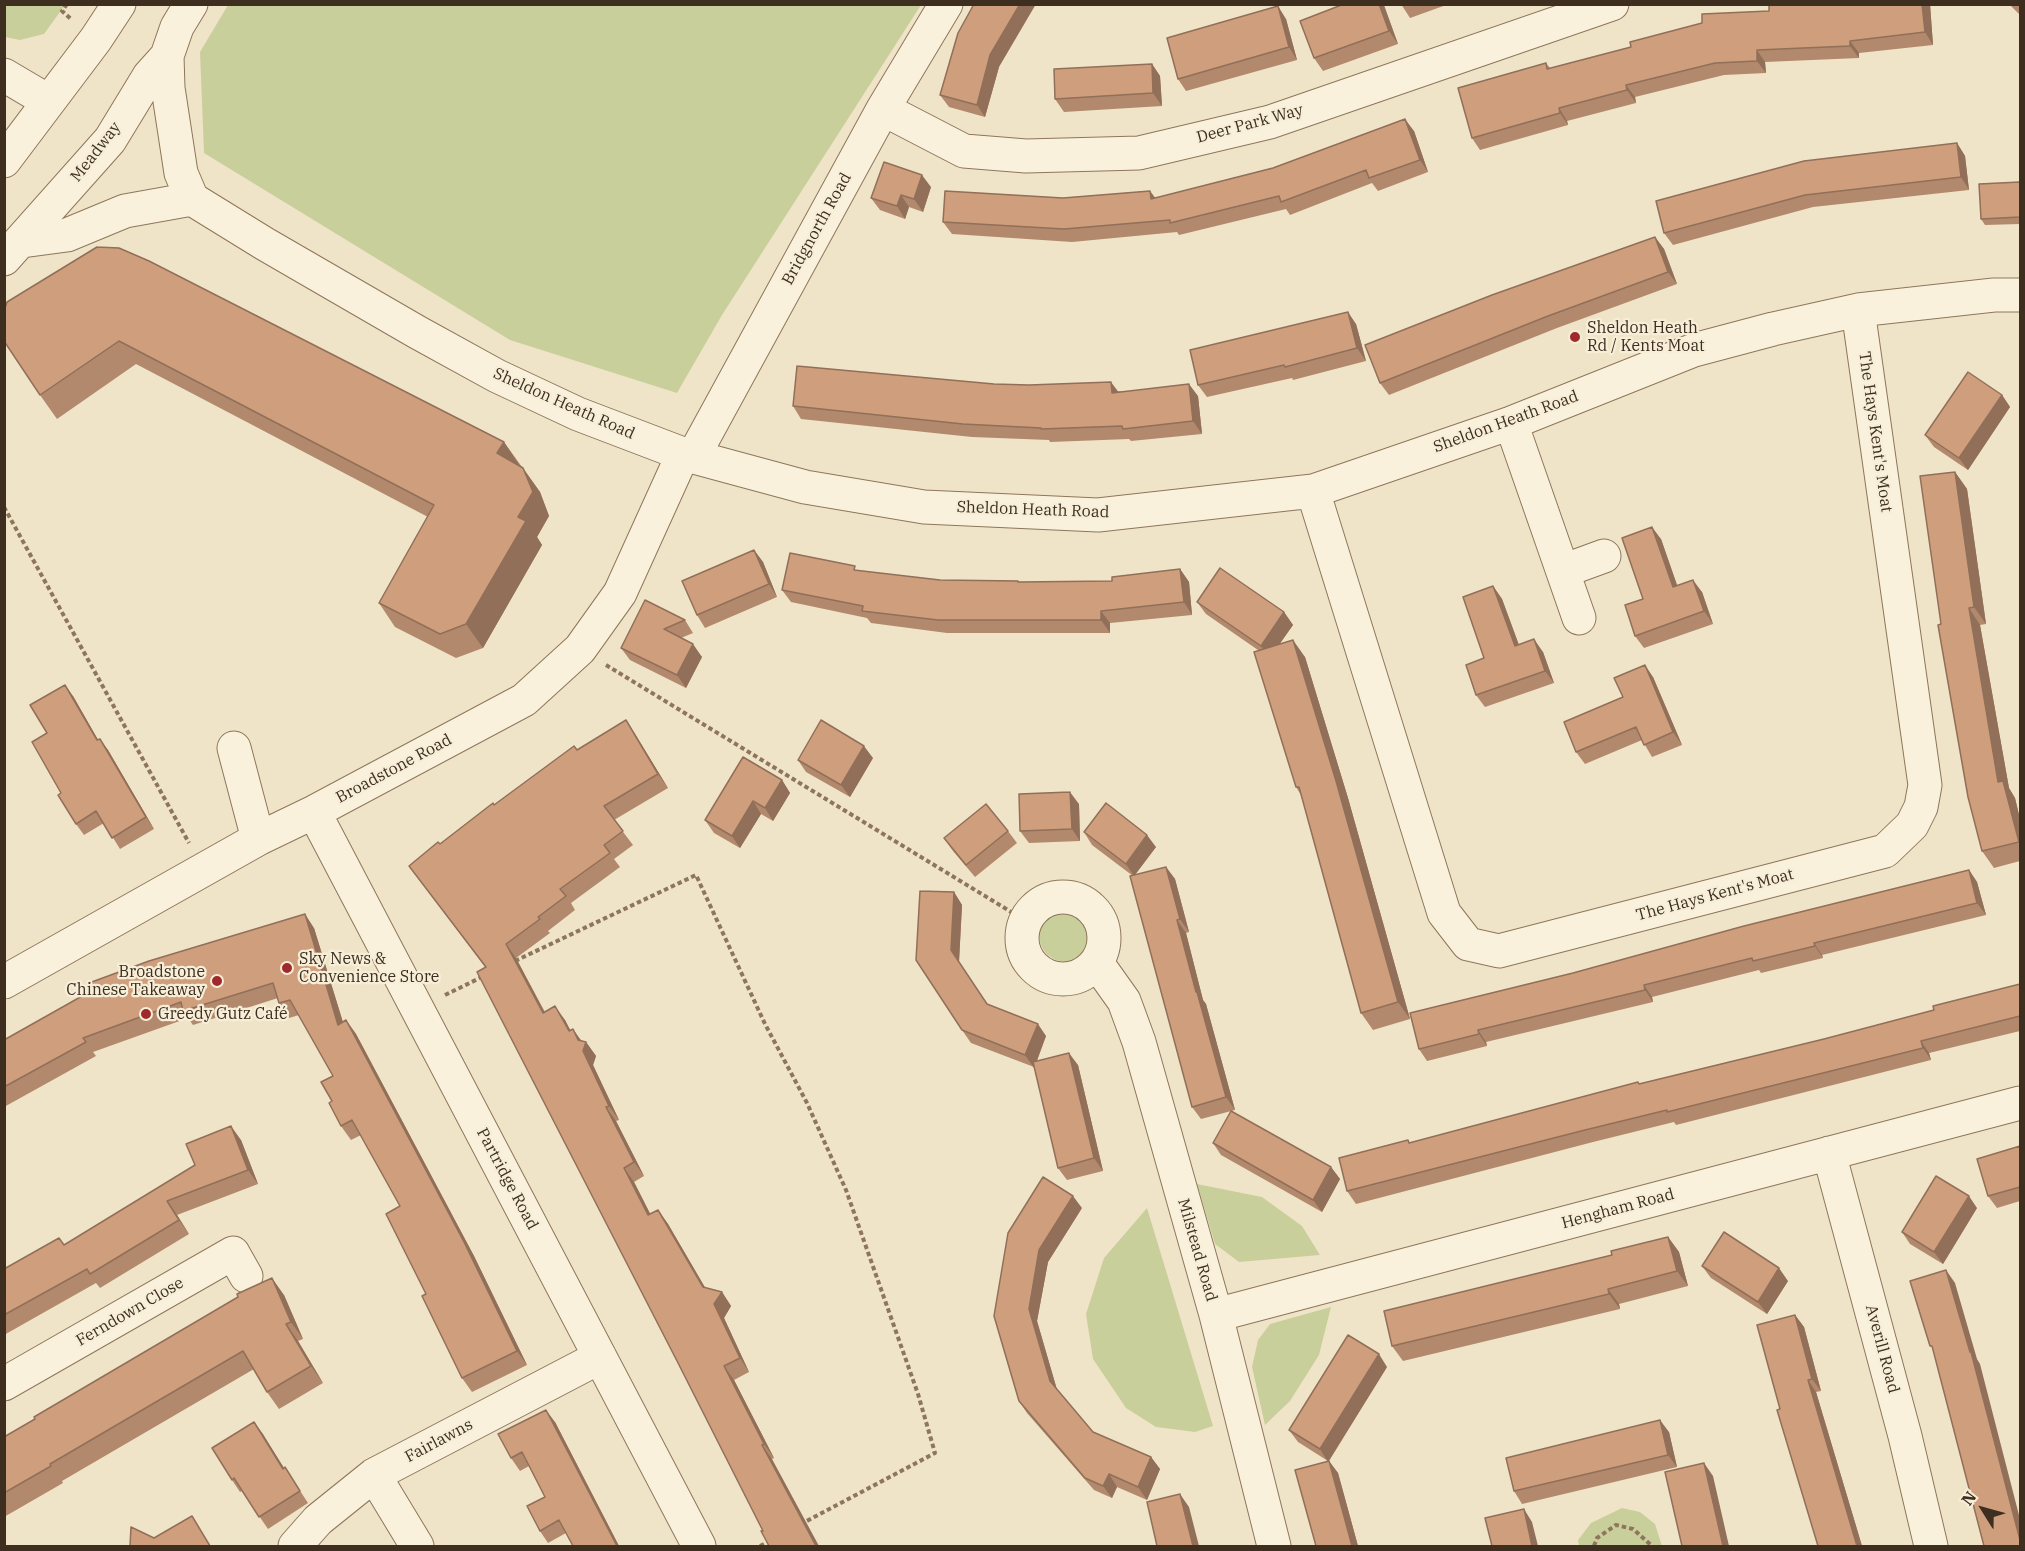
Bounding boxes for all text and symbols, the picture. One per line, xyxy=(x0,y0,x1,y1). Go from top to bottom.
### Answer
street label: Deer Park Way xyxy=(1195,101,1305,147)
street label: Meadway xyxy=(67,118,125,186)
street label: Bridgnorth Road xyxy=(778,170,856,288)
place label: Sheldon Heath Rd / Kents Moat xyxy=(1587,318,1705,356)
marker: Sheldon Heath Rd / Kents Moat xyxy=(1568,330,1582,344)
street label: The Hays Kent's Moat xyxy=(1854,350,1896,514)
street label: Sheldon Heath Road xyxy=(490,364,638,444)
street label: Sheldon Heath Road xyxy=(1431,387,1581,457)
street label: Sheldon Heath Road xyxy=(956,498,1110,522)
street label: Broadstone Road xyxy=(333,730,455,808)
street label: The Hays Kent's Moat xyxy=(1634,865,1796,925)
place label: Sky News & Convenience Store xyxy=(299,949,439,987)
marker: Sky News & Convenience Store xyxy=(280,961,294,975)
place label: Broadstone Chinese Takeaway xyxy=(66,962,205,1000)
marker: Broadstone Chinese Takeaway xyxy=(210,974,224,988)
place label: Greedy Gutz Café xyxy=(158,1004,288,1024)
marker: Greedy Gutz Café xyxy=(139,1007,153,1021)
street label: Partridge Road xyxy=(472,1125,542,1233)
street label: Hengham Road xyxy=(1560,1185,1676,1233)
street label: Milstead Road xyxy=(1173,1196,1221,1304)
street label: Ferndown Close xyxy=(73,1273,187,1351)
street label: Averill Road xyxy=(1861,1303,1903,1395)
street label: Fairlawns xyxy=(402,1415,476,1467)
north arrow xyxy=(1953,1479,2013,1539)
text: N xyxy=(1957,1487,1980,1509)

